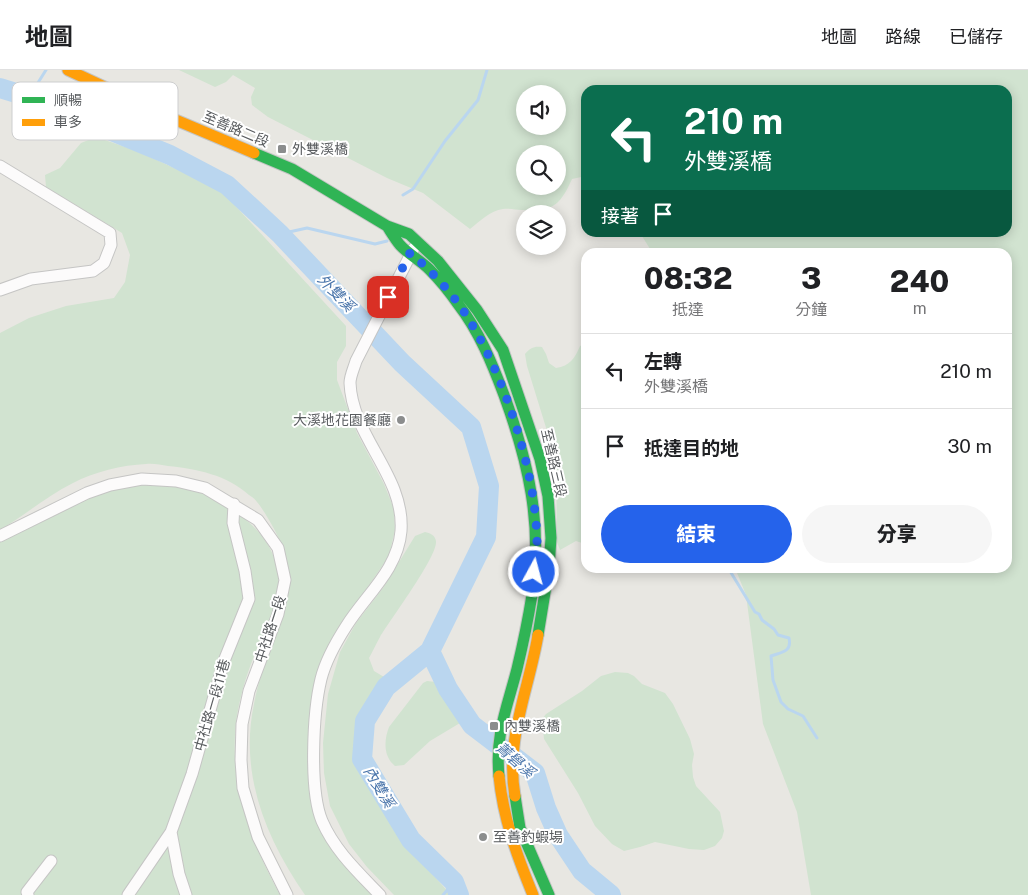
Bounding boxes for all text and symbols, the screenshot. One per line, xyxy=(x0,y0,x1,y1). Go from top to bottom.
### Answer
text: 地圖 xyxy=(25,22,73,50)
text: 地圖 xyxy=(821,26,857,47)
text: 路線 xyxy=(885,26,921,47)
text: 已儲存 xyxy=(949,26,1003,47)
legend xyxy=(12,82,178,140)
map controls xyxy=(516,85,566,255)
button: sound xyxy=(516,85,566,135)
text: 順暢 xyxy=(54,92,82,108)
text: 210 m xyxy=(684,101,783,142)
icon: left xyxy=(601,105,666,170)
street label: 至善路二段 xyxy=(201,108,271,150)
text: 車多 xyxy=(54,114,82,130)
place label: 外雙溪橋 xyxy=(292,141,348,157)
marker: 外雙溪橋 xyxy=(276,143,288,155)
button: search xyxy=(516,145,566,195)
text: 外雙溪橋 xyxy=(684,148,772,174)
icon: arrive xyxy=(649,200,677,228)
button: layers xyxy=(516,205,566,255)
text: 接著 xyxy=(601,205,639,227)
text: 08:32 xyxy=(644,260,733,296)
text: 3 xyxy=(801,260,821,296)
text: 240 xyxy=(890,263,949,299)
water label: 外雙溪 xyxy=(315,271,359,316)
pin xyxy=(367,276,409,318)
icon: arrive xyxy=(374,283,402,311)
text: m xyxy=(913,299,927,318)
text: 抵達 xyxy=(672,300,704,319)
text: 分鐘 xyxy=(795,300,827,319)
text: 左轉 xyxy=(644,350,682,372)
icon: left xyxy=(601,357,629,385)
text: 210 m xyxy=(940,360,992,382)
text: 外雙溪橋 xyxy=(644,377,708,396)
place label: 大溪地花園餐廳 xyxy=(293,412,391,428)
marker: 大溪地花園餐廳 xyxy=(395,414,407,426)
street label: 至善路三段 xyxy=(538,427,570,499)
icon: arrive xyxy=(601,432,629,460)
text: 30 m xyxy=(947,435,992,457)
text: 抵達目的地 xyxy=(644,437,739,459)
button: 結束 xyxy=(601,505,792,563)
button: 分享 xyxy=(802,505,992,563)
position arrow xyxy=(507,545,559,597)
street label: 中社路一段 xyxy=(252,593,288,665)
street label: 中社路一段11巷 xyxy=(191,657,233,753)
place label: 內雙溪橋 xyxy=(504,718,560,734)
marker: 內雙溪橋 xyxy=(488,720,500,732)
water label: 菁礐溪 xyxy=(493,738,539,782)
water label: 內雙溪 xyxy=(361,763,399,812)
place label: 至善釣蝦場 xyxy=(493,829,563,845)
marker: 至善釣蝦場 xyxy=(477,831,489,843)

